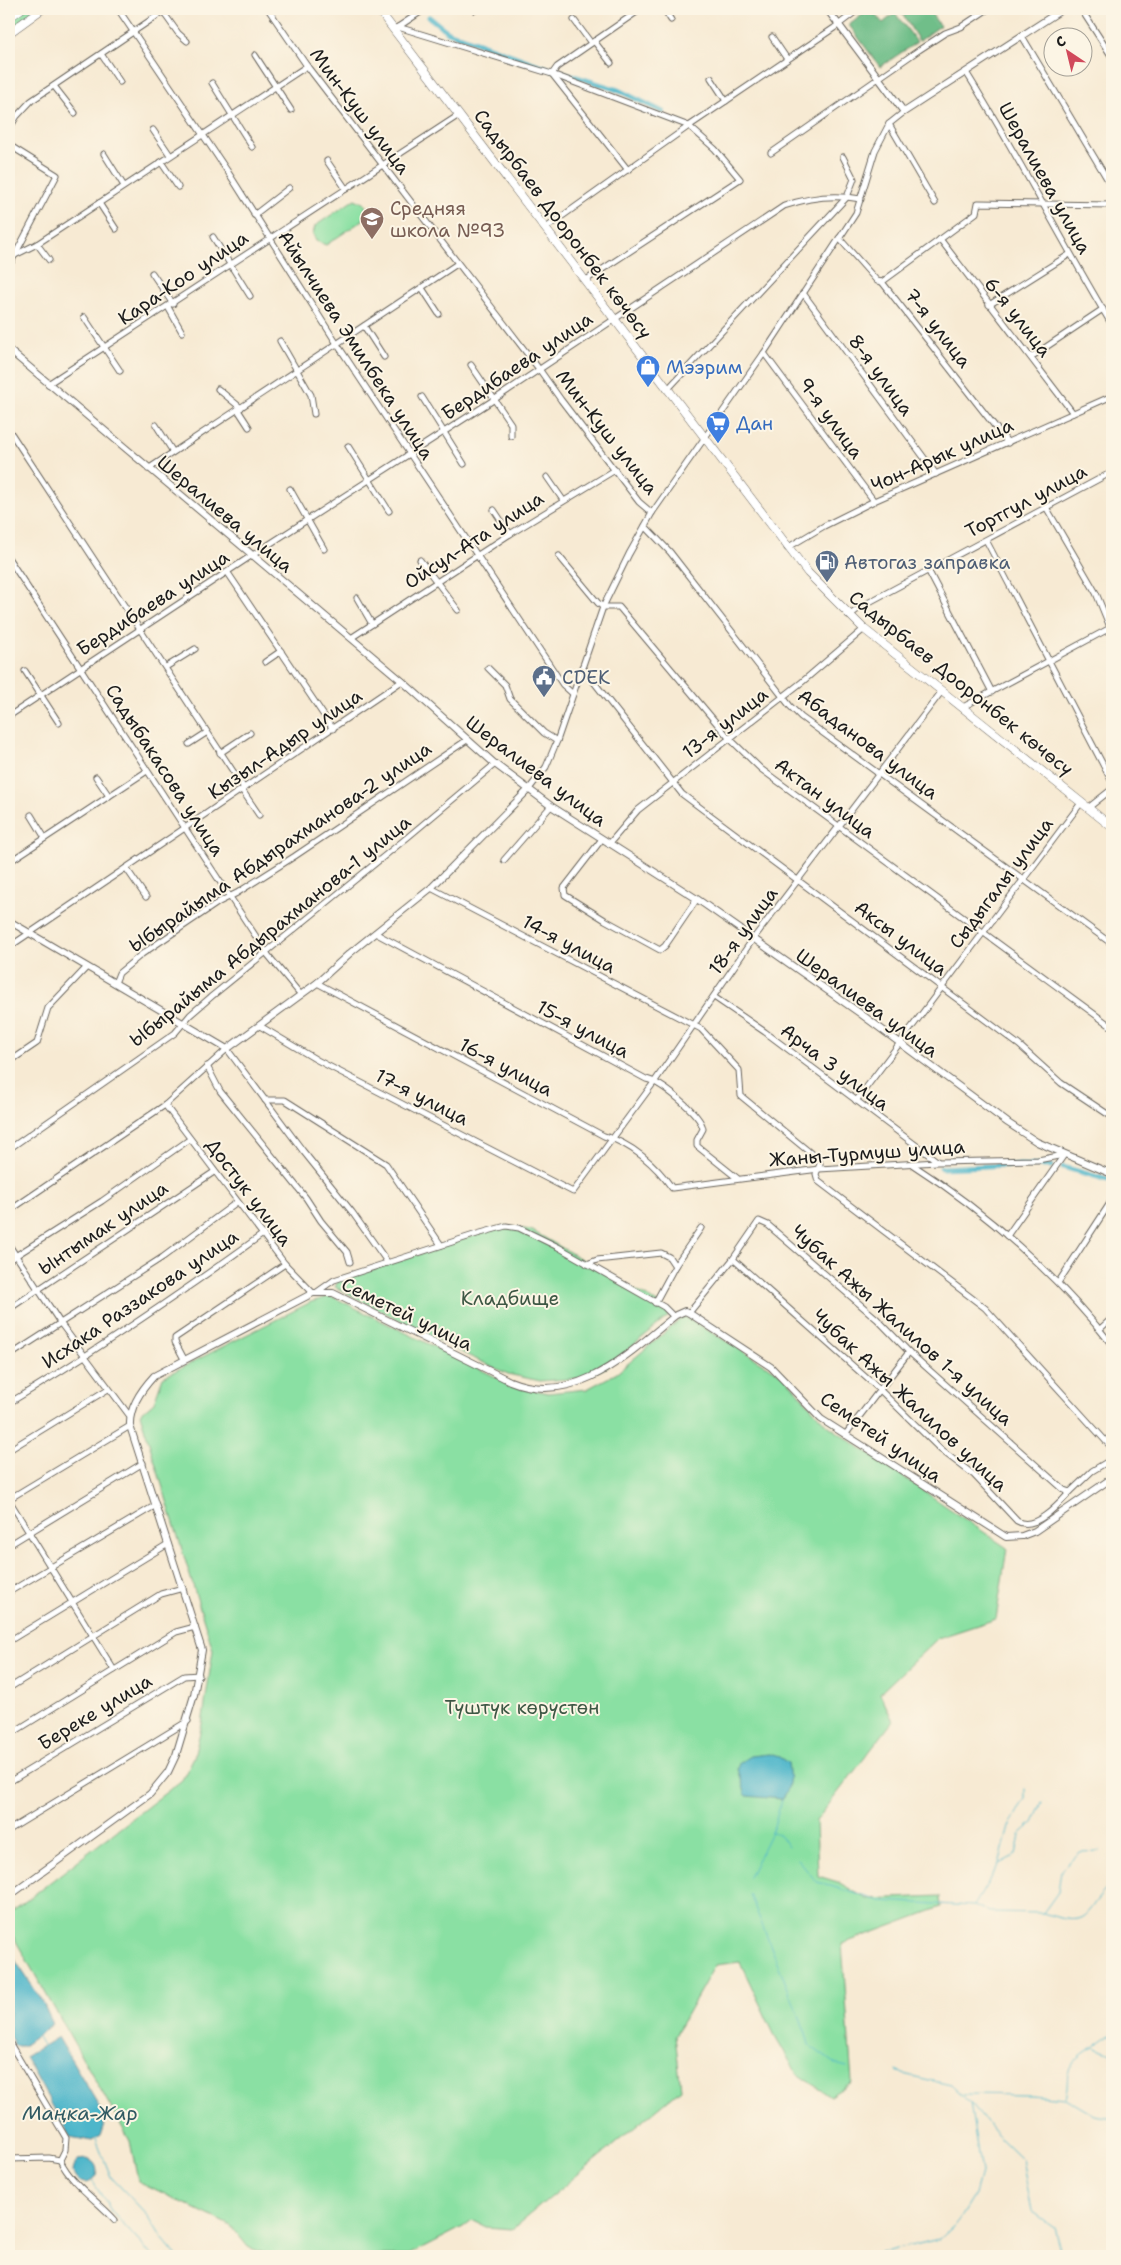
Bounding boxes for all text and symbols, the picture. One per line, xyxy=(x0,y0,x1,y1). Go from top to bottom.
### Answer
north arrow xyxy=(1044,28,1094,78)
text: С xyxy=(1052,32,1069,51)
street label: Мин-Куш улица xyxy=(304,43,416,179)
street label: Шералиева улица xyxy=(993,97,1097,259)
street label: Садырбаев Дооронбек көчөсү xyxy=(468,104,658,344)
place label: Средняя школа №93 xyxy=(390,196,505,243)
school or university icon: Средняя школа №93 xyxy=(359,206,385,240)
street label: Кара-Коо улица xyxy=(113,225,253,331)
street label: Айылчиева Эмилбека улица xyxy=(272,226,440,465)
street label: 6-я улица xyxy=(979,272,1057,362)
street label: 7-я улица xyxy=(899,283,977,373)
street label: Бердибаева улица xyxy=(437,306,597,426)
street label: 8-я улица xyxy=(843,329,919,421)
shop icon: Мээрим xyxy=(635,354,661,388)
place label: Мээрим xyxy=(666,355,743,380)
street label: Мин-Куш улица xyxy=(550,364,664,500)
street label: 9-я улица xyxy=(793,372,869,464)
supermarket icon: Дан xyxy=(705,410,731,444)
place label: Дан xyxy=(736,411,773,436)
street label: Чон-Арык улица xyxy=(867,412,1018,498)
street label: Шералиева улица xyxy=(152,450,298,578)
street label: Тортгул улица xyxy=(961,458,1091,544)
street label: Ойсул-Ата улица xyxy=(399,485,549,594)
street label: Бердибаева улица xyxy=(72,544,234,662)
fuel station icon: Автогаз заправка xyxy=(814,549,840,583)
place label: Автогаз заправка xyxy=(844,550,1010,575)
street label: Садырбаев Дооронбек көчөсү xyxy=(844,585,1078,781)
public building icon: CDEK xyxy=(531,664,557,698)
place label: CDEK xyxy=(562,665,610,690)
street label: Садыбакасова улица xyxy=(100,679,230,861)
street label: 13-я улица xyxy=(677,682,773,764)
street label: Кызыл-Адыр улица xyxy=(203,683,367,805)
street label: Абаданова улица xyxy=(793,683,943,805)
street label: Шералиева улица xyxy=(460,710,612,832)
street label: Ыбырайыма Абдырахманова-2 улица xyxy=(124,736,436,958)
street label: Актан улица xyxy=(770,752,880,844)
street label: Ыбырайыма Абдырахманова-1 улица xyxy=(124,809,416,1053)
street label: Сыдыгалы улица xyxy=(943,812,1059,954)
street label: 18-я улица xyxy=(703,882,783,980)
street label: Аксы улица xyxy=(849,895,953,981)
street label: 14-я улица xyxy=(518,909,620,979)
street label: Шералиева улица xyxy=(791,943,943,1063)
street label: 15-я улица xyxy=(532,994,634,1064)
street label: Арча 3 улица xyxy=(776,1018,895,1116)
street label: 16-я улица xyxy=(455,1032,557,1102)
street label: 17-я улица xyxy=(371,1063,473,1131)
street label: Достук улица xyxy=(200,1133,298,1251)
street label: Жаны-Турмуш улица xyxy=(768,1134,966,1172)
street label: Ынтымак улица xyxy=(33,1175,173,1281)
street label: Чубак Ажы Жалилов 1-я улица xyxy=(786,1219,1018,1431)
street label: Исхака Раззакова улица xyxy=(37,1224,243,1374)
street label: Семетей улица xyxy=(337,1271,477,1357)
park label: Кладбище xyxy=(461,1286,559,1311)
street label: Чубак Ажы Жалилов улица xyxy=(807,1303,1013,1497)
street label: Семетей улица xyxy=(815,1386,947,1488)
street label: Береке улица xyxy=(33,1668,157,1756)
park label: Түштүк көрүстөн xyxy=(445,1695,599,1720)
water label: Маңка-Жар xyxy=(22,2100,138,2126)

